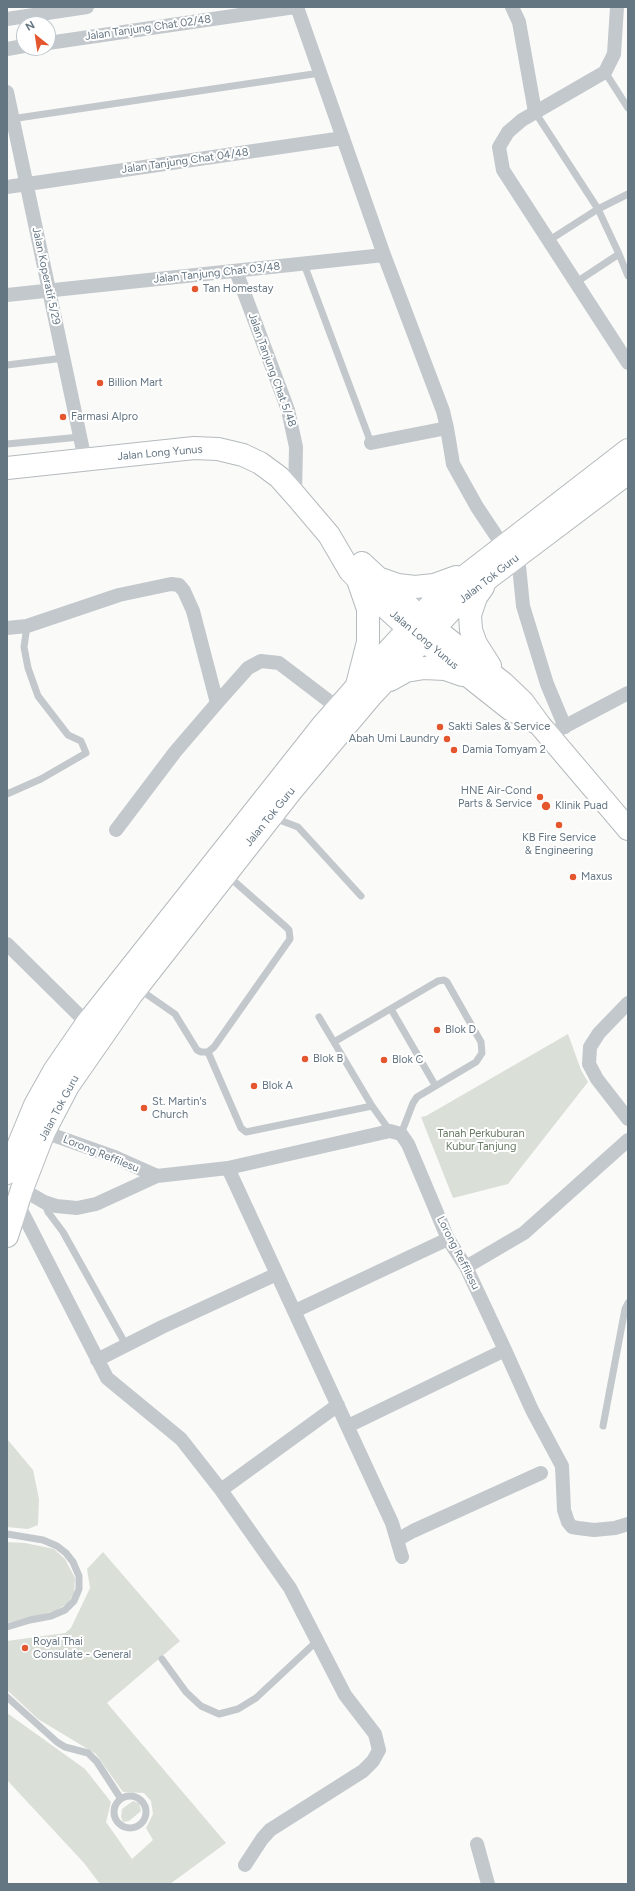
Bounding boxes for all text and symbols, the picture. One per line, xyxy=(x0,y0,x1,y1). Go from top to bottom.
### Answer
street label: Jalan Tanjung Chat 02/48 xyxy=(84,13,212,43)
north arrow xyxy=(16,16,56,56)
text: N xyxy=(23,18,37,34)
street label: Jalan Tanjung Chat 04/48 xyxy=(121,146,249,176)
street label: Jalan Koperatif 5/29 xyxy=(29,226,63,326)
street label: Jalan Tanjung Chat 03/48 xyxy=(153,260,281,286)
place label: Tan Homestay xyxy=(203,282,273,296)
marker: Tan Homestay xyxy=(190,284,200,294)
street label: Jalan Tanjung Chat 5/48 xyxy=(245,311,299,429)
place label: Billion Mart xyxy=(108,376,163,390)
marker: Billion Mart xyxy=(95,378,105,388)
place label: Farmasi Alpro xyxy=(71,410,138,424)
marker: Farmasi Alpro xyxy=(58,412,68,422)
street label: Jalan Long Yunus xyxy=(117,443,203,463)
street label: Jalan Tok Guru xyxy=(456,552,522,606)
street label: Jalan Long Yunus xyxy=(387,607,461,673)
place label: Sakti Sales & Service xyxy=(448,720,550,734)
marker: Sakti Sales & Service xyxy=(435,722,445,732)
place label: Abah Umi Laundry xyxy=(349,732,439,746)
marker: Abah Umi Laundry xyxy=(442,734,452,744)
place label: Damia Tomyam 2 xyxy=(462,743,546,757)
marker: Damia Tomyam 2 xyxy=(449,745,459,755)
place label: HNE Air-Cond Parts & Service xyxy=(458,784,532,810)
street label: Jalan Tok Guru xyxy=(242,785,298,849)
marker: HNE Air-Cond Parts & Service xyxy=(535,792,545,802)
place label: Klinik Puad xyxy=(555,799,608,813)
marker: Klinik Puad xyxy=(540,800,552,812)
marker: KB Fire Service & Engineering xyxy=(554,820,564,830)
place label: KB Fire Service & Engineering xyxy=(522,831,596,857)
place label: Maxus xyxy=(581,870,612,884)
marker: Maxus xyxy=(568,872,578,882)
place label: Blok D xyxy=(445,1023,476,1037)
marker: Blok D xyxy=(432,1025,442,1035)
place label: Blok B xyxy=(313,1052,343,1066)
place label: Blok C xyxy=(392,1053,424,1067)
marker: Blok B xyxy=(300,1054,310,1064)
marker: Blok C xyxy=(379,1055,389,1065)
street label: Jalan Tok Guru xyxy=(36,1073,82,1143)
place label: Blok A xyxy=(262,1079,293,1093)
marker: Blok A xyxy=(249,1081,259,1091)
place label: St. Martin's Church xyxy=(152,1095,207,1121)
marker: St. Martin's Church xyxy=(139,1103,149,1113)
park label: Tanah Perkuburan Kubur Tanjung xyxy=(437,1127,525,1153)
street label: Lorong Reffilesu xyxy=(61,1133,141,1175)
street label: Lorong Reffilesu xyxy=(434,1214,482,1292)
place label: Royal Thai Consulate - General xyxy=(33,1635,131,1661)
marker: Royal Thai Consulate - General xyxy=(20,1643,30,1653)

